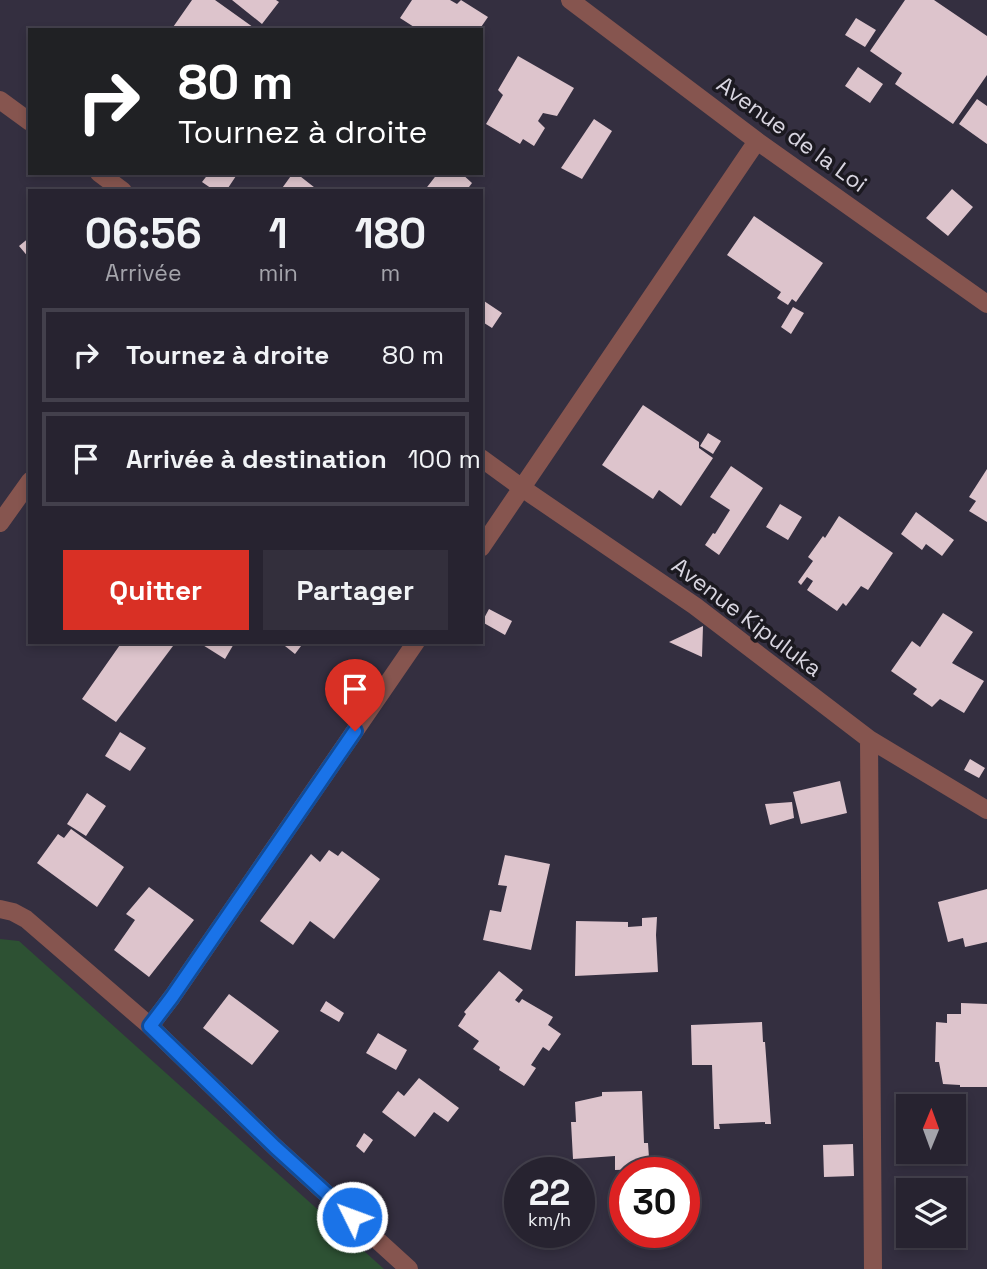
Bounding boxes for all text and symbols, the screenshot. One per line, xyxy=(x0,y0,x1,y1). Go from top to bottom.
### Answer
text: 80 m xyxy=(178,51,293,113)
icon: right xyxy=(63,56,154,147)
street label: Avenue de la Loi xyxy=(711,69,873,199)
text: Tournez à droite xyxy=(178,112,427,152)
text: 06:56 xyxy=(85,207,202,260)
text: 1 xyxy=(269,207,288,260)
text: 180 xyxy=(355,207,426,260)
text: Arrivée xyxy=(105,258,182,288)
text: min xyxy=(258,258,298,288)
text: m xyxy=(381,258,400,288)
icon: right xyxy=(67,336,105,374)
text: Tournez à droite xyxy=(126,338,329,372)
text: 80 m xyxy=(382,338,444,372)
icon: arrive xyxy=(67,440,105,478)
text: Arrivée à destination xyxy=(126,442,387,476)
text: 100 m xyxy=(408,442,481,476)
button: Quitter xyxy=(63,550,249,630)
button: Partager xyxy=(263,550,448,630)
street label: Avenue Kipuluka xyxy=(666,551,828,683)
pin xyxy=(325,659,385,731)
icon: arrive xyxy=(336,670,374,708)
north arrow xyxy=(896,1094,966,1164)
map controls xyxy=(896,1094,966,1248)
speed limit sign: 30 xyxy=(609,1157,700,1248)
text: 22 xyxy=(529,1171,570,1215)
button: layers xyxy=(896,1178,966,1248)
position arrow xyxy=(315,1180,389,1254)
text: km/h xyxy=(528,1208,571,1231)

